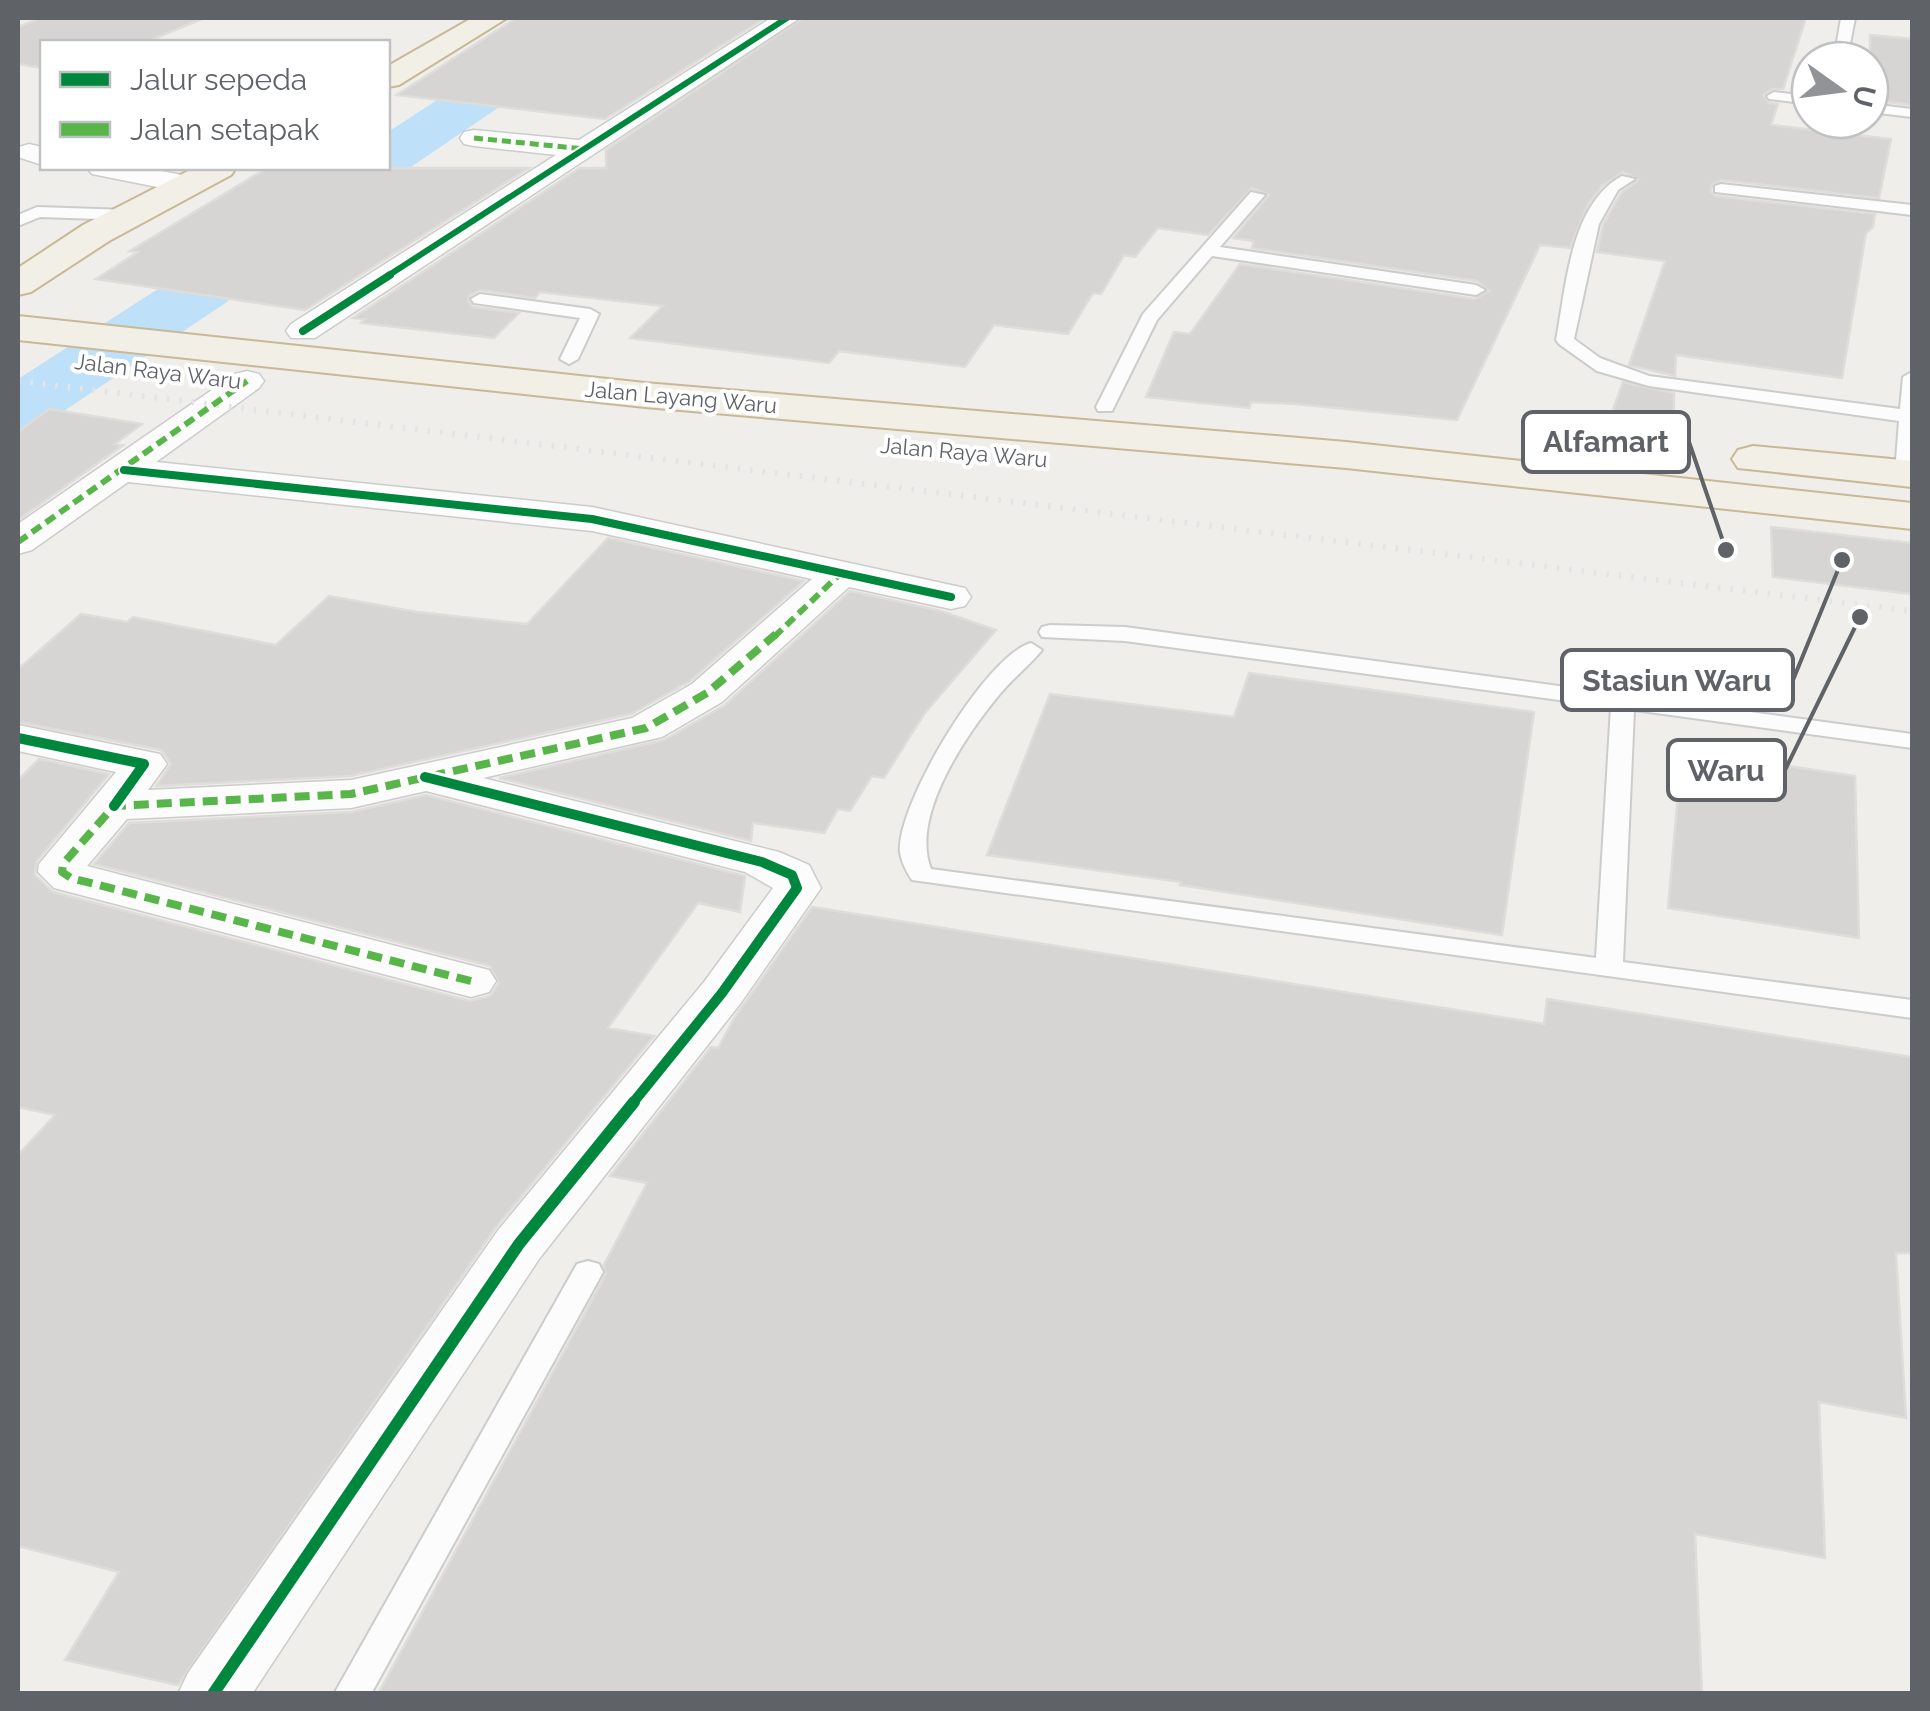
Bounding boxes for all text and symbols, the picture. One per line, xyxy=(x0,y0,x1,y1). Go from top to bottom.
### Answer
legend xyxy=(40,40,390,170)
north arrow xyxy=(1790,40,1890,140)
text: Jalur sepeda xyxy=(130,62,307,97)
text: U xyxy=(1845,82,1882,110)
text: Jalan setapak xyxy=(130,112,319,147)
street label: Jalan Raya Waru xyxy=(73,348,243,394)
street label: Jalan Layang Waru xyxy=(584,376,778,418)
callout: Alfamart xyxy=(1523,412,1689,472)
text: Alfamart xyxy=(1543,424,1669,459)
street label: Jalan Raya Waru xyxy=(879,432,1049,472)
callout: Stasiun Waru xyxy=(1562,650,1793,710)
text: Stasiun Waru xyxy=(1582,663,1772,698)
callout: Waru xyxy=(1668,740,1785,800)
text: Waru xyxy=(1687,753,1765,788)

